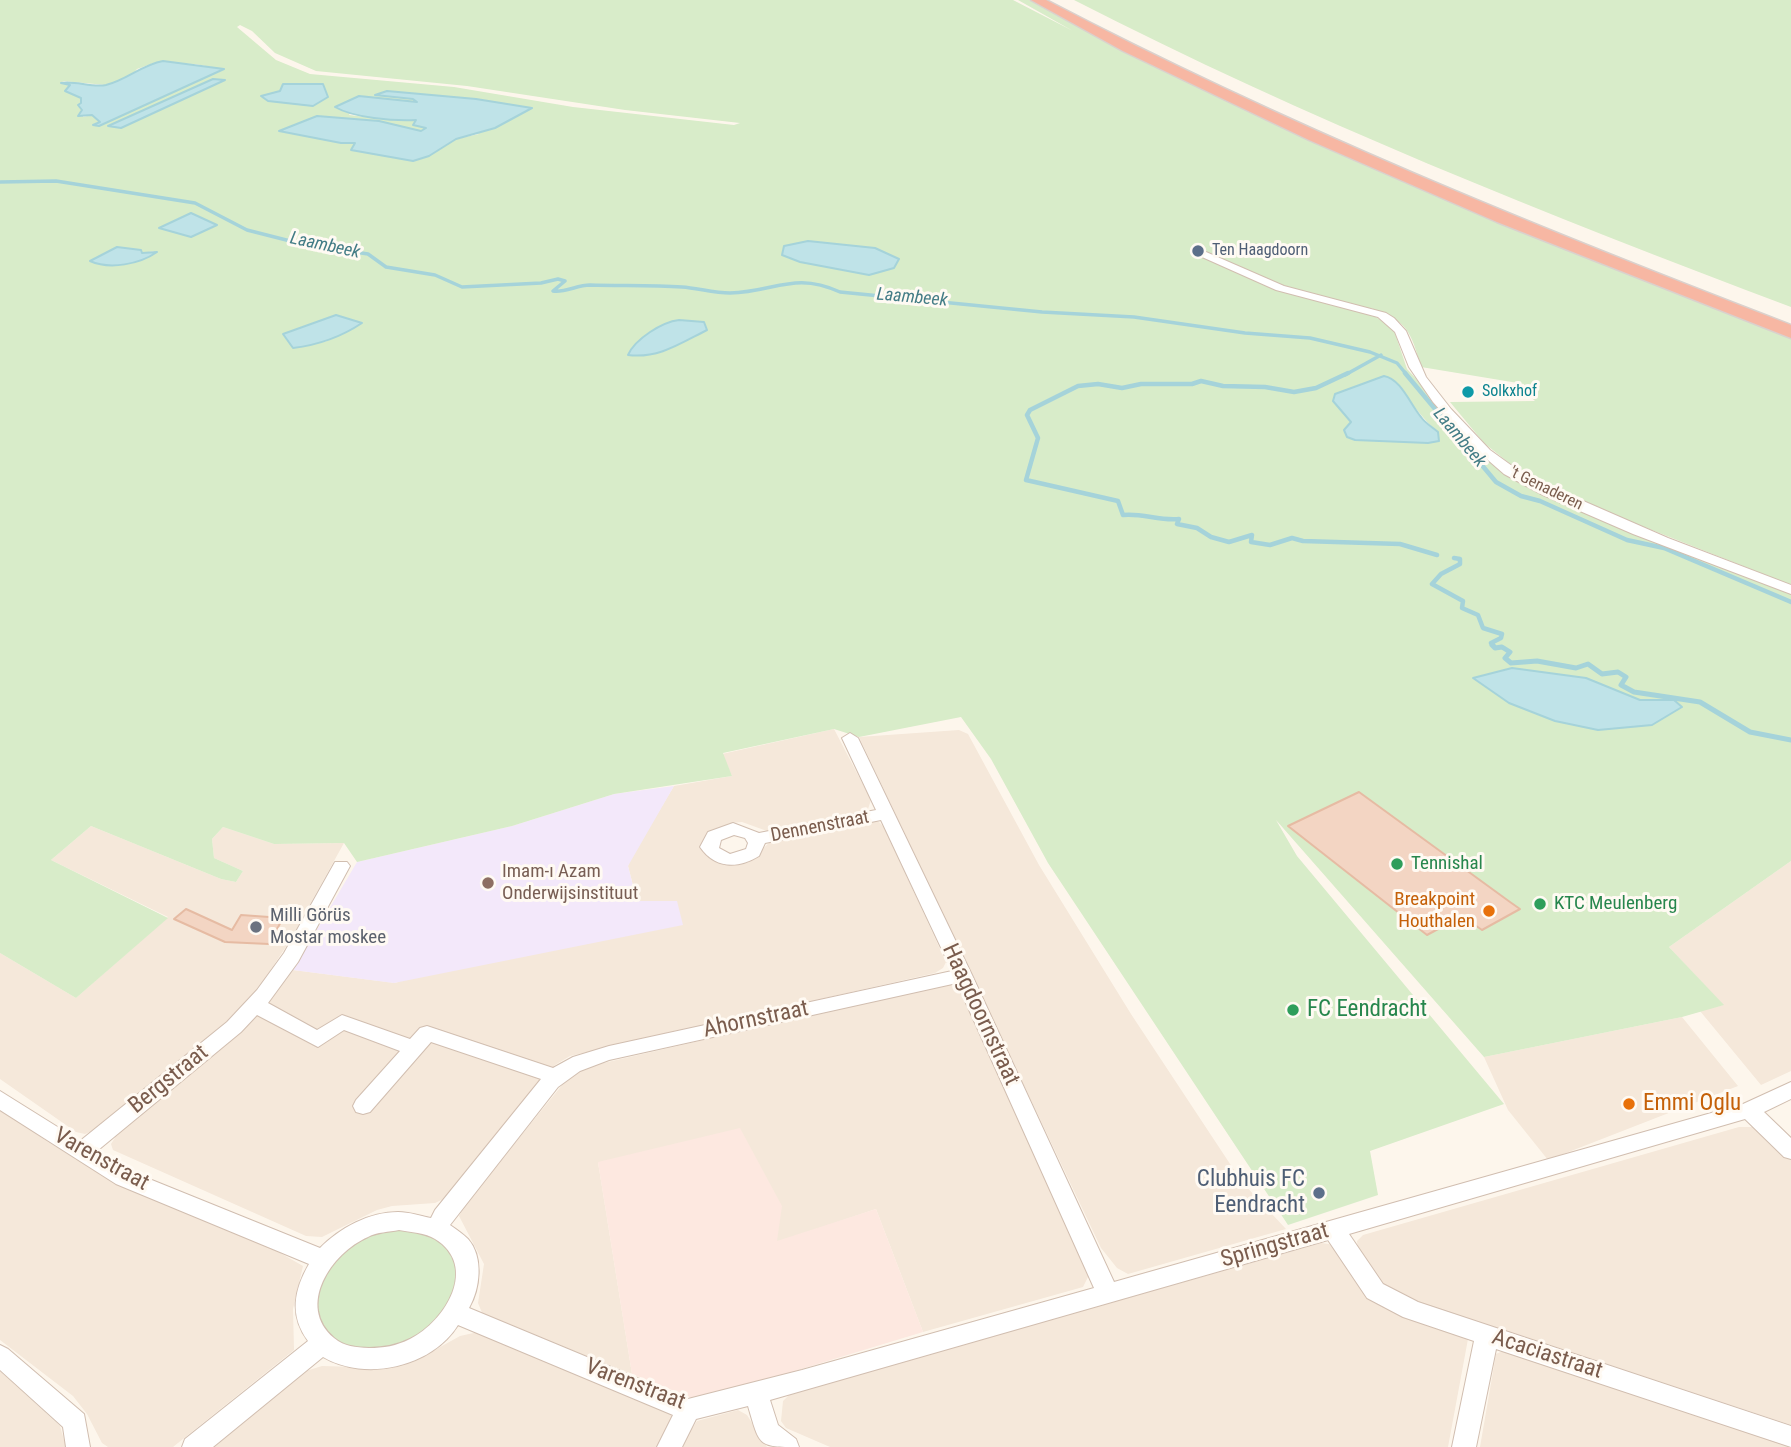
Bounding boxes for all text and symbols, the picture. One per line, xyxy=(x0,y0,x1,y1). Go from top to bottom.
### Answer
water label: Laambeek xyxy=(288,228,362,264)
place label: Ten Haagdoorn xyxy=(1212,241,1308,261)
marker: Ten Haagdoorn xyxy=(1190,243,1206,259)
water label: Laambeek xyxy=(876,284,948,312)
place label: Solkxhof xyxy=(1482,382,1537,402)
marker: Solkxhof xyxy=(1460,384,1476,400)
water label: Laambeek xyxy=(1428,404,1490,472)
street label: 't Genaderen xyxy=(1506,463,1586,515)
street label: Dennenstraat xyxy=(769,806,871,848)
place label: Tennishal xyxy=(1411,853,1483,875)
marker: Tennishal xyxy=(1389,856,1405,872)
place label: Imam-ı Azam Onderwijsinstituut xyxy=(502,861,638,905)
marker: Imam-ı Azam Onderwijsinstituut xyxy=(480,875,496,891)
place label: Breakpoint Houthalen xyxy=(1394,889,1475,933)
place label: KTC Meulenberg xyxy=(1554,893,1677,915)
marker: KTC Meulenberg xyxy=(1532,896,1548,912)
marker: Breakpoint Houthalen xyxy=(1481,903,1497,919)
place label: Milli Görüs Mostar moskee xyxy=(270,905,386,949)
marker: Milli Görüs Mostar moskee xyxy=(248,919,264,935)
street label: Haagdoornstraat xyxy=(935,940,1025,1090)
street label: Ahornstraat xyxy=(701,995,811,1045)
place label: FC Eendracht xyxy=(1307,996,1427,1024)
marker: FC Eendracht xyxy=(1285,1002,1301,1018)
street label: Bergstraat xyxy=(124,1040,214,1120)
place label: Emmi Oglu xyxy=(1643,1090,1741,1118)
marker: Emmi Oglu xyxy=(1621,1096,1637,1112)
street label: Varenstraat xyxy=(48,1123,154,1197)
place label: Clubhuis FC Eendracht xyxy=(1197,1166,1305,1220)
marker: Clubhuis FC Eendracht xyxy=(1311,1185,1327,1201)
street label: Springstraat xyxy=(1218,1217,1332,1275)
street label: Acaciastraat xyxy=(1488,1324,1606,1386)
street label: Varenstraat xyxy=(581,1353,689,1417)

